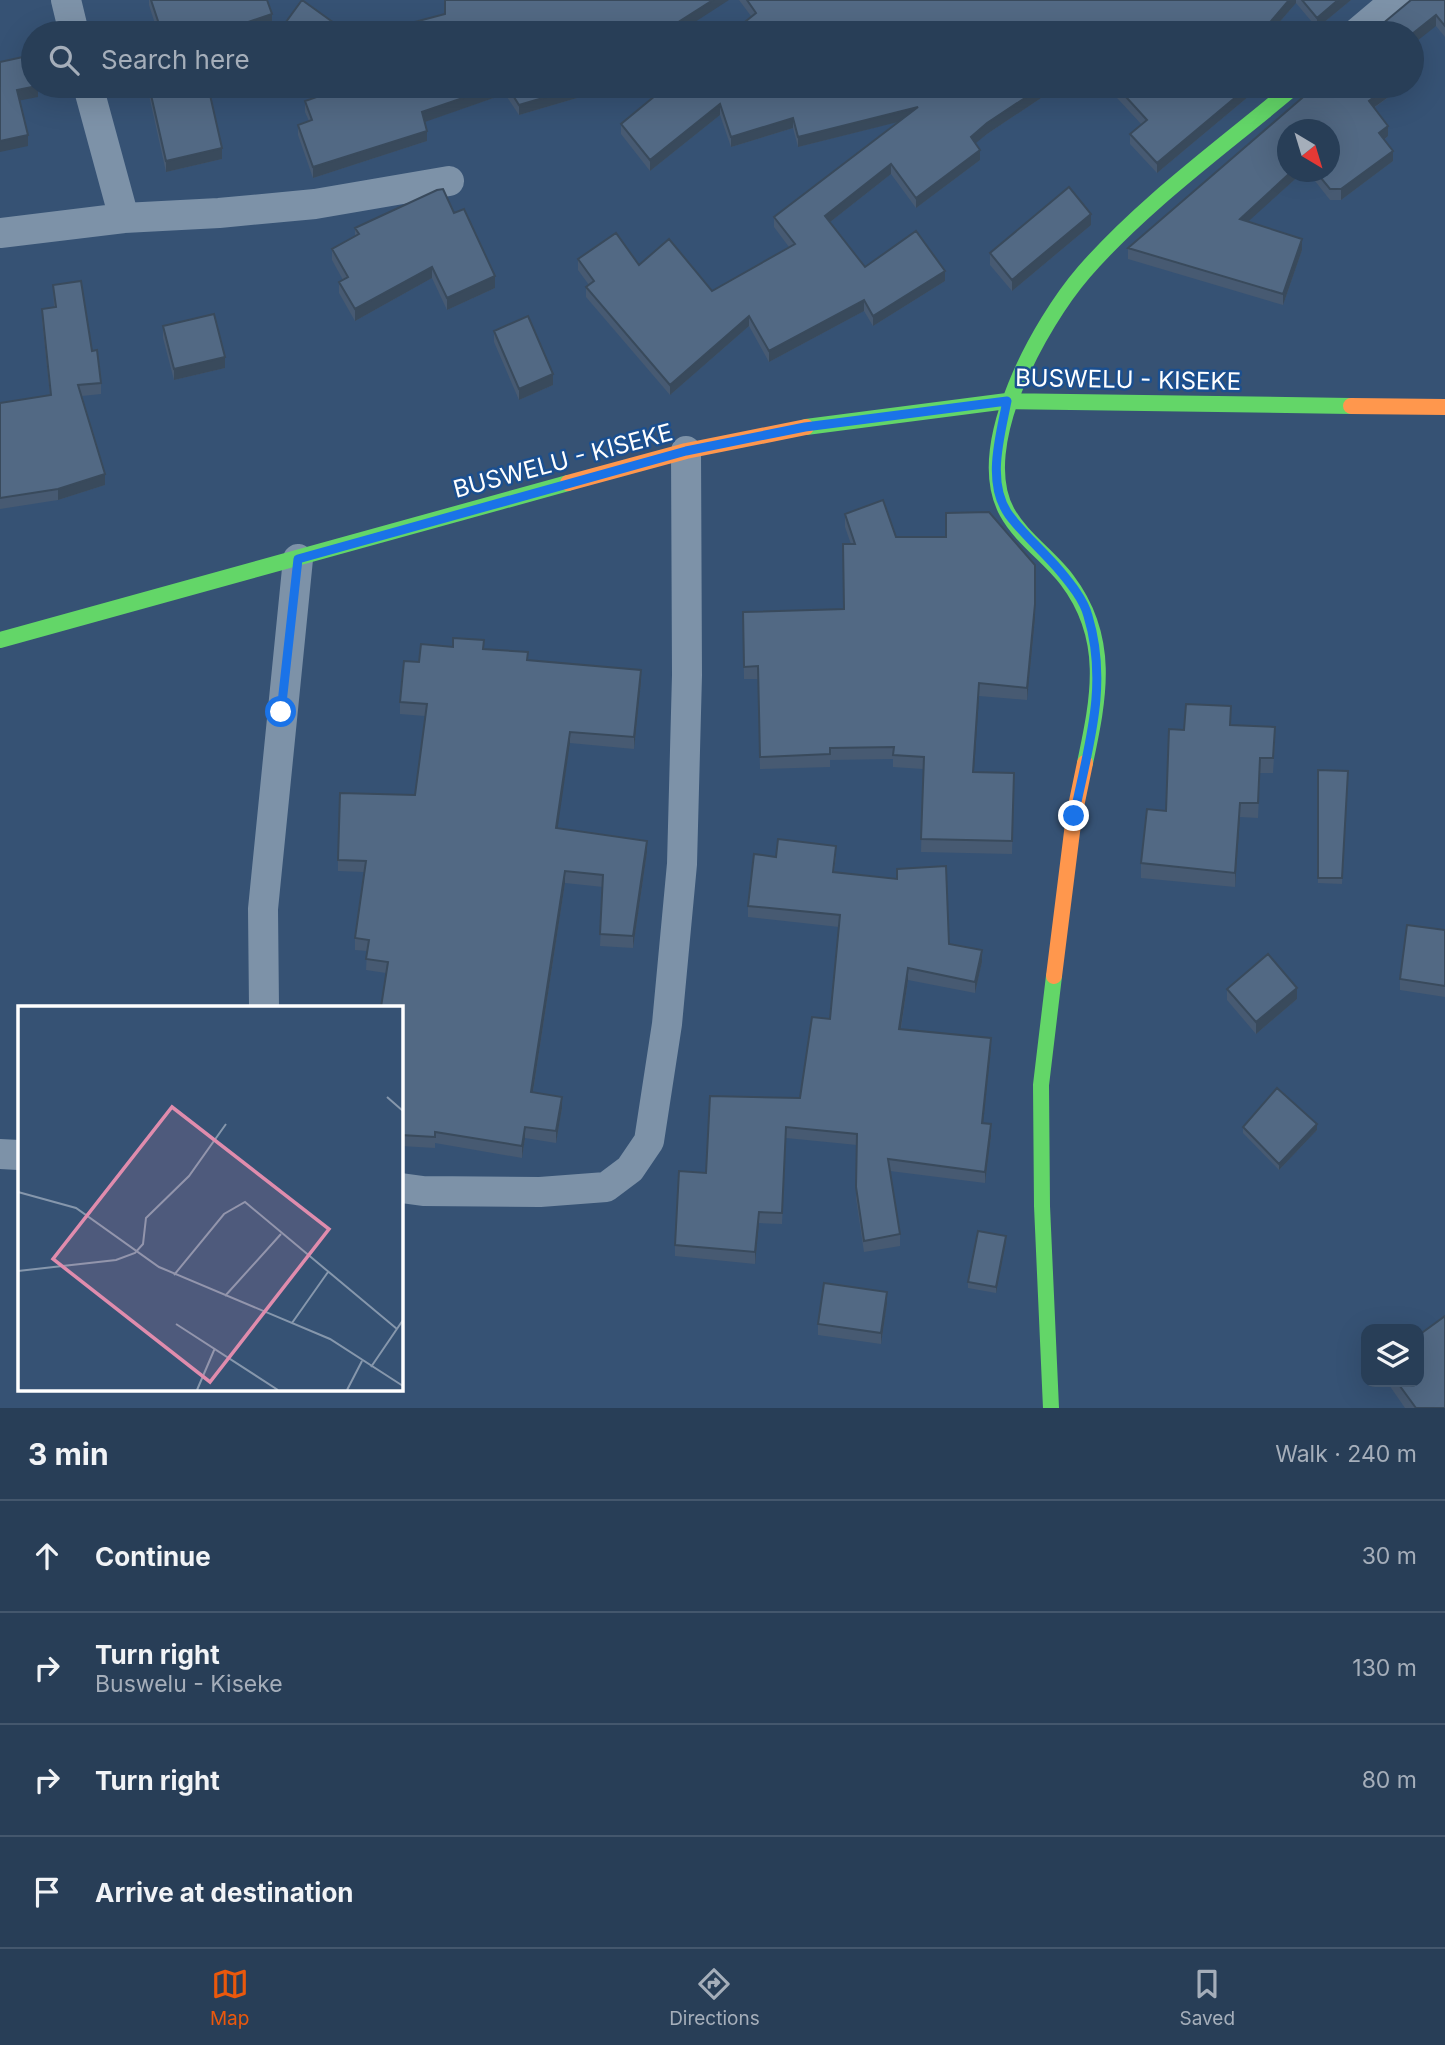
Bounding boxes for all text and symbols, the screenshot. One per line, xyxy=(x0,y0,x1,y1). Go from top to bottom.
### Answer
search box xyxy=(21,21,1424,98)
icon: search xyxy=(45,41,83,79)
text: Search here xyxy=(101,44,250,75)
north arrow xyxy=(1277,119,1340,182)
street label: BUSWELU - KISEKE xyxy=(1015,363,1241,396)
street label: BUSWELU - KISEKE xyxy=(450,417,676,504)
route start xyxy=(265,696,296,727)
route end xyxy=(1058,800,1089,831)
inset map xyxy=(18,1006,402,1391)
map controls xyxy=(1361,1324,1424,1387)
button: layers xyxy=(1361,1324,1424,1387)
text: 3 min xyxy=(28,1436,109,1472)
text: Walk · 240 m xyxy=(1275,1440,1417,1468)
icon: ahead xyxy=(28,1537,66,1575)
text: Continue xyxy=(95,1541,211,1572)
text: 30 m xyxy=(1362,1542,1417,1570)
text: Turn right xyxy=(95,1639,220,1670)
icon: right xyxy=(28,1649,66,1687)
text: 130 m xyxy=(1352,1654,1417,1682)
text: Buswelu - Kiseke xyxy=(95,1670,283,1698)
icon: right xyxy=(28,1761,66,1799)
text: Turn right xyxy=(95,1765,220,1796)
text: 80 m xyxy=(1362,1766,1417,1794)
icon: arrive xyxy=(28,1873,66,1911)
text: Arrive at destination xyxy=(95,1877,354,1908)
tab: Map xyxy=(210,1965,249,2030)
tab: Directions xyxy=(669,1965,760,2030)
tab: Saved xyxy=(1179,1965,1235,2030)

